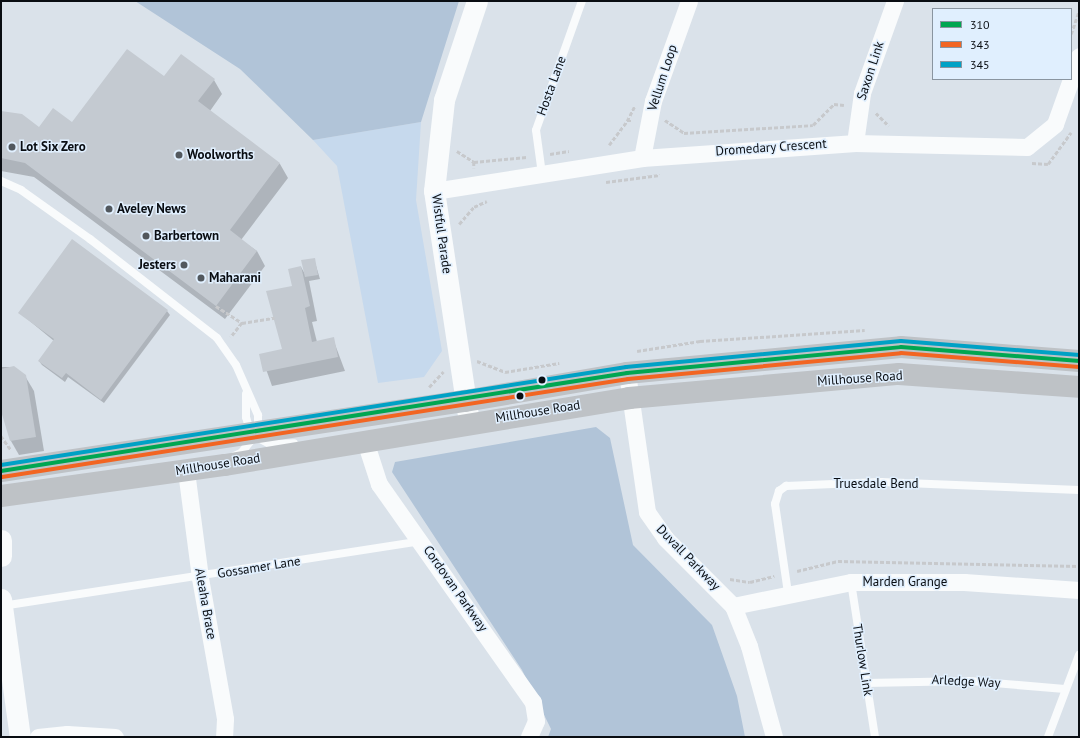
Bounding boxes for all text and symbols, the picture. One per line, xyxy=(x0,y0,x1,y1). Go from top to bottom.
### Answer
legend xyxy=(932,8,1072,80)
text: 310 xyxy=(970,17,990,32)
text: 343 xyxy=(970,37,990,52)
street label: Saxon Link xyxy=(854,40,888,102)
street label: Vellum Loop xyxy=(645,43,681,113)
street label: Hosta Lane xyxy=(534,54,570,118)
text: 345 xyxy=(970,57,990,72)
street label: Dromedary Crescent xyxy=(715,136,827,160)
place label: Lot Six Zero xyxy=(20,139,86,155)
marker: Lot Six Zero xyxy=(7,142,17,152)
place label: Woolworths xyxy=(187,147,254,163)
marker: Woolworths xyxy=(174,150,184,160)
street label: Wistful Parade xyxy=(428,193,454,275)
place label: Aveley News xyxy=(117,201,187,217)
marker: Aveley News xyxy=(104,204,114,214)
place label: Barbertown xyxy=(154,228,219,244)
marker: Barbertown xyxy=(141,231,151,241)
place label: Jesters xyxy=(138,257,176,273)
marker: Jesters xyxy=(179,260,189,270)
place label: Maharani xyxy=(209,270,261,286)
marker: Maharani xyxy=(196,273,206,283)
street label: Millhouse Road xyxy=(817,368,903,390)
unlabelled marker xyxy=(537,375,547,385)
unlabelled marker xyxy=(515,391,525,401)
street label: Millhouse Road xyxy=(495,398,581,426)
street label: Millhouse Road xyxy=(175,451,261,479)
street label: Truesdale Bend xyxy=(834,476,918,492)
street label: Duvall Parkway xyxy=(653,522,723,594)
street label: Cordovan Parkway xyxy=(420,543,490,635)
street label: Gossamer Lane xyxy=(216,554,302,582)
street label: Aleaha Brace xyxy=(191,567,219,641)
street label: Marden Grange xyxy=(863,574,947,590)
street label: Thurlow Link xyxy=(849,623,875,697)
street label: Arledge Way xyxy=(931,672,1001,692)

